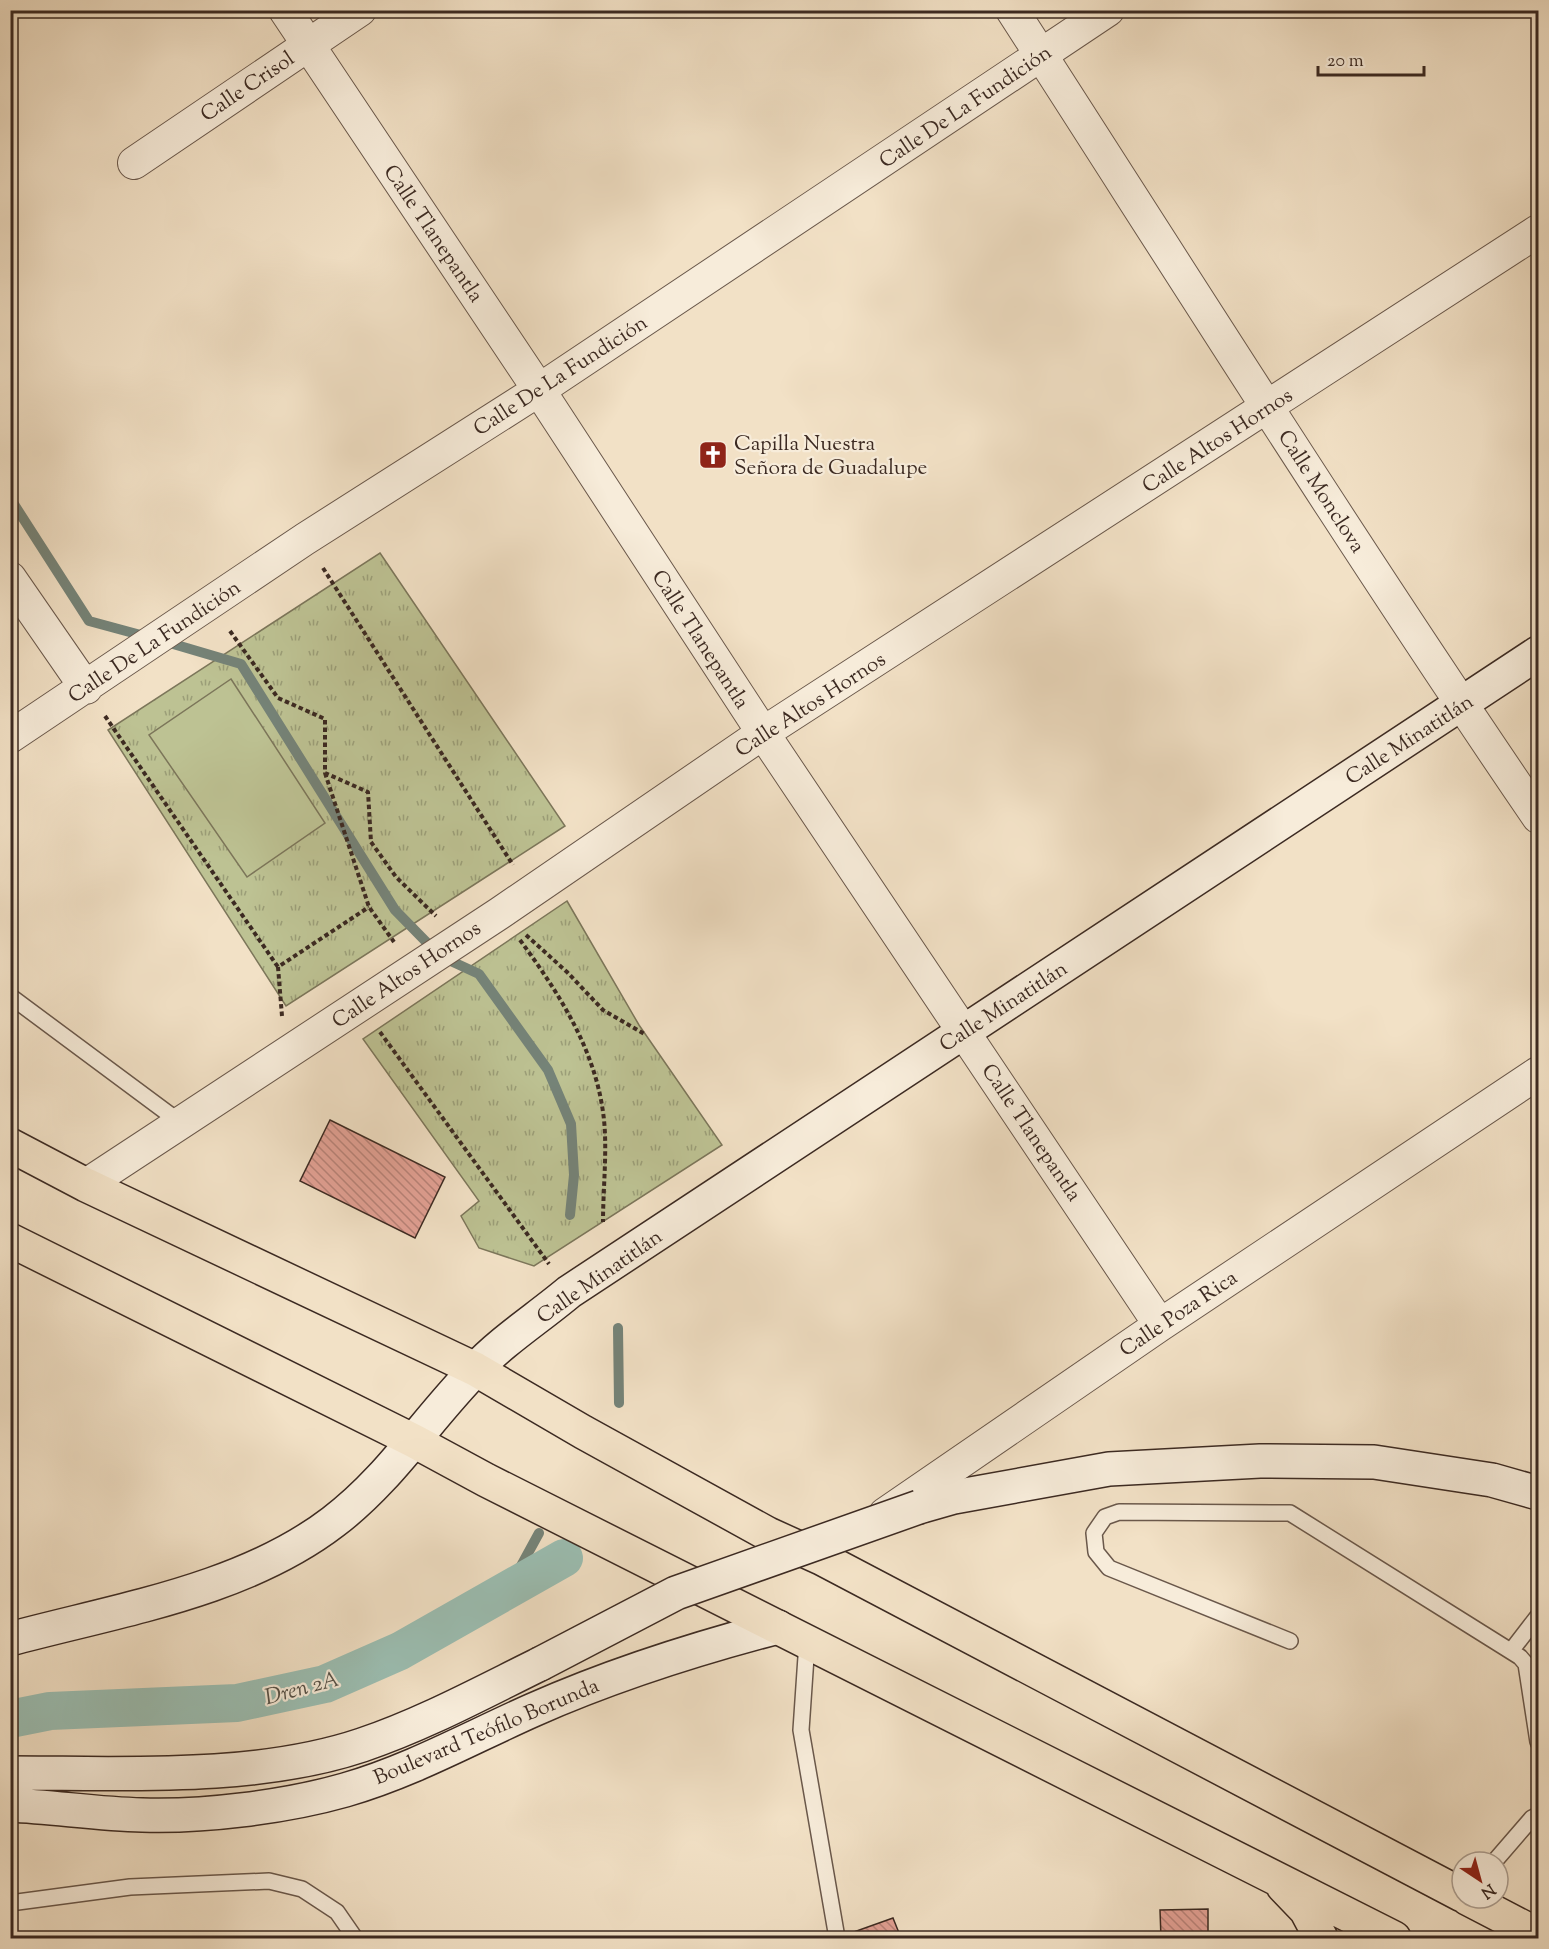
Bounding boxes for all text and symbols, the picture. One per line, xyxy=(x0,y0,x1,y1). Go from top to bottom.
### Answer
street label: Calle De La Fundición xyxy=(874,39,1058,177)
scale bar xyxy=(1318,39,1424,77)
street label: Calle Crisol xyxy=(195,45,301,130)
text: 20 m xyxy=(1327,49,1364,75)
street label: Calle Tlanepantla xyxy=(375,159,490,309)
street label: Calle De La Fundición xyxy=(468,309,654,444)
street label: Calle Altos Hornos xyxy=(1137,382,1299,502)
street label: Calle Monclova xyxy=(1269,425,1372,560)
place label: Capilla Nuestra Señora de Guadalupe xyxy=(734,430,927,484)
church icon: Capilla Nuestra Señora de Guadalupe xyxy=(697,439,729,471)
street label: Calle Tlanepantla xyxy=(643,565,756,716)
street label: Calle De La Fundición xyxy=(63,574,247,712)
street label: Calle Altos Hornos xyxy=(730,646,892,766)
street label: Calle Minatitlán xyxy=(1340,688,1480,793)
street label: Calle Altos Hornos xyxy=(327,915,488,1037)
street label: Calle Minatitlán xyxy=(934,955,1074,1060)
street label: Calle Tlanepantla xyxy=(973,1058,1088,1208)
street label: Calle Minatitlán xyxy=(531,1223,669,1332)
street label: Calle Poza Rica xyxy=(1114,1264,1244,1365)
water label: Dren 2A xyxy=(261,1665,342,1715)
street label: Boulevard Teófilo Borunda xyxy=(369,1672,604,1794)
north arrow xyxy=(1450,1850,1510,1910)
text: N xyxy=(1475,1877,1499,1903)

